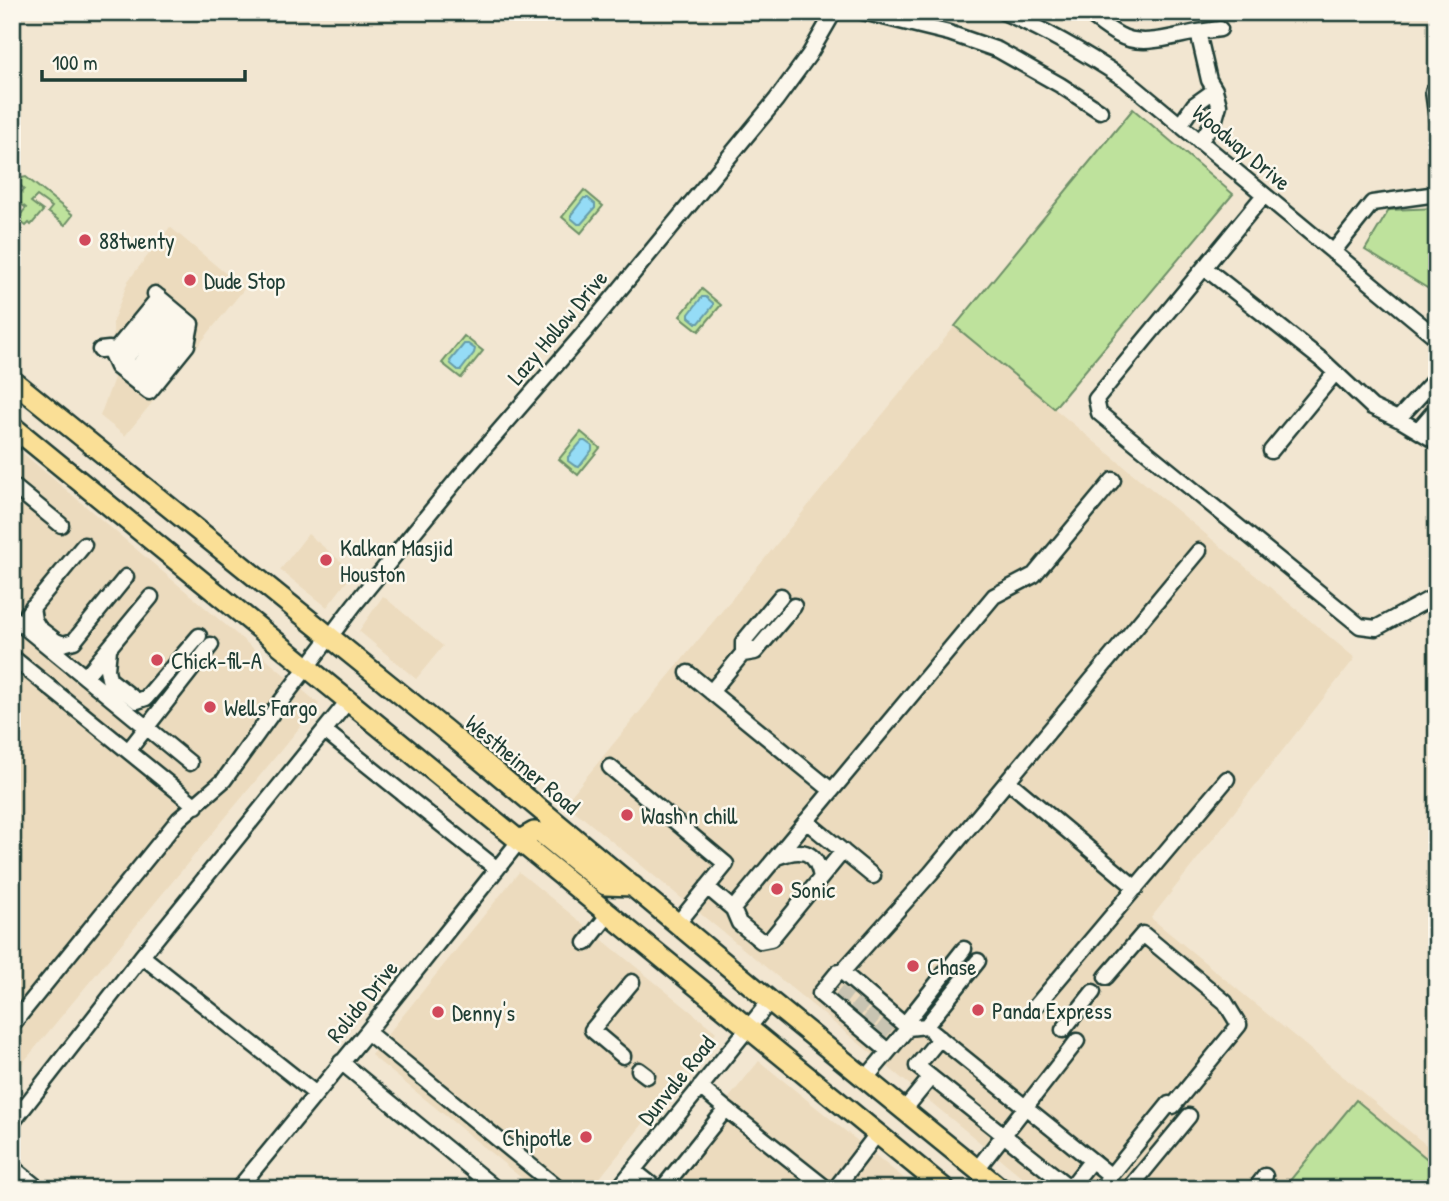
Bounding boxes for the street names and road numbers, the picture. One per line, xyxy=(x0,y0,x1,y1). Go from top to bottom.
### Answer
street label: Woodway Drive xyxy=(1186,97,1298,197)
street label: Lazy Hollow Drive xyxy=(500,263,614,391)
street label: Westheimer Road xyxy=(459,707,587,821)
street label: Rolido Drive xyxy=(319,953,405,1049)
street label: Dunvale Road xyxy=(630,1029,722,1131)

